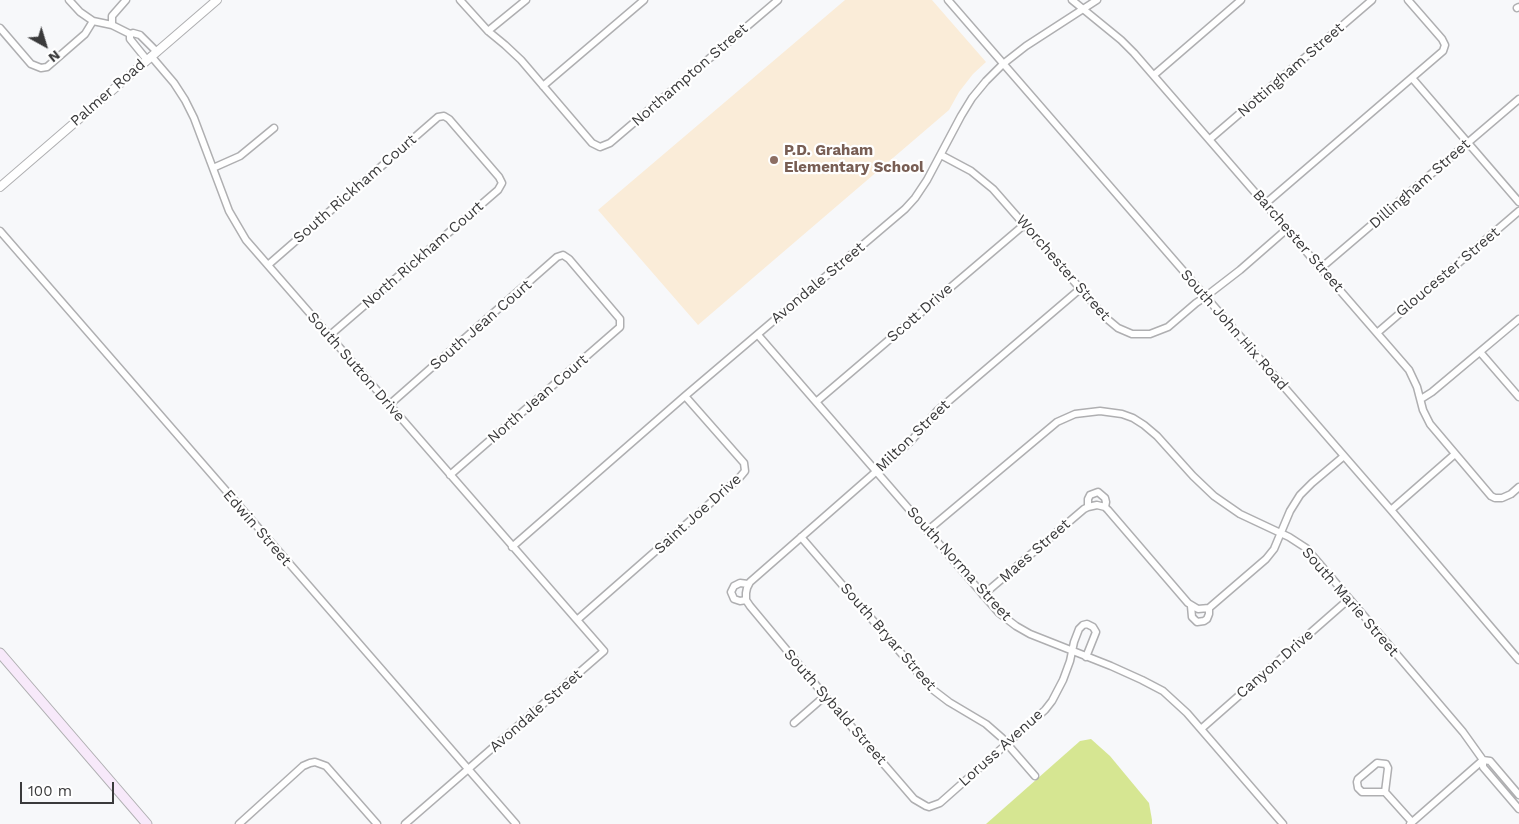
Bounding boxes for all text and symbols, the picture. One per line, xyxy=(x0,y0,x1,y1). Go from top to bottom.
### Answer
street label: Nottingham Street xyxy=(1234,19,1348,121)
north arrow xyxy=(20,20,70,70)
street label: Northampton Street xyxy=(628,20,752,130)
text: N xyxy=(45,47,64,66)
street label: Palmer Road xyxy=(67,56,149,130)
street label: South Rickham Court xyxy=(290,131,420,247)
street label: Dillingham Street xyxy=(1366,135,1474,233)
place label: P.D. Graham Elementary School xyxy=(784,142,924,177)
marker: P.D. Graham Elementary School xyxy=(768,154,780,166)
street label: Barchester Street xyxy=(1249,186,1347,296)
street label: North Rickham Court xyxy=(359,197,487,313)
street label: Worchester Street xyxy=(1012,211,1114,325)
street label: Gloucester Street xyxy=(1392,223,1504,321)
street label: Avondale Street xyxy=(767,239,869,327)
street label: South John Hix Road xyxy=(1177,266,1291,394)
street label: South Jean Court xyxy=(426,276,536,374)
street label: Scott Drive xyxy=(884,280,956,346)
street label: South Sutton Drive xyxy=(303,308,409,426)
street label: North Jean Court xyxy=(484,351,592,447)
street label: Milton Street xyxy=(872,396,954,476)
street label: Saint Joe Drive xyxy=(651,470,745,558)
street label: Edwin Street xyxy=(219,486,295,570)
street label: South Norma Street xyxy=(903,503,1015,625)
street label: Maes Street xyxy=(996,515,1074,587)
street label: South Marie Street xyxy=(1298,544,1402,660)
street label: South Bryar Street xyxy=(836,579,940,695)
street label: Canyon Drive xyxy=(1233,626,1317,702)
street label: South Sybald Street xyxy=(780,645,890,769)
street label: Avondale Street xyxy=(486,666,586,756)
street label: Loruss Avenue xyxy=(955,705,1047,791)
scale bar xyxy=(22,772,116,804)
text: 100 m xyxy=(28,782,72,800)

